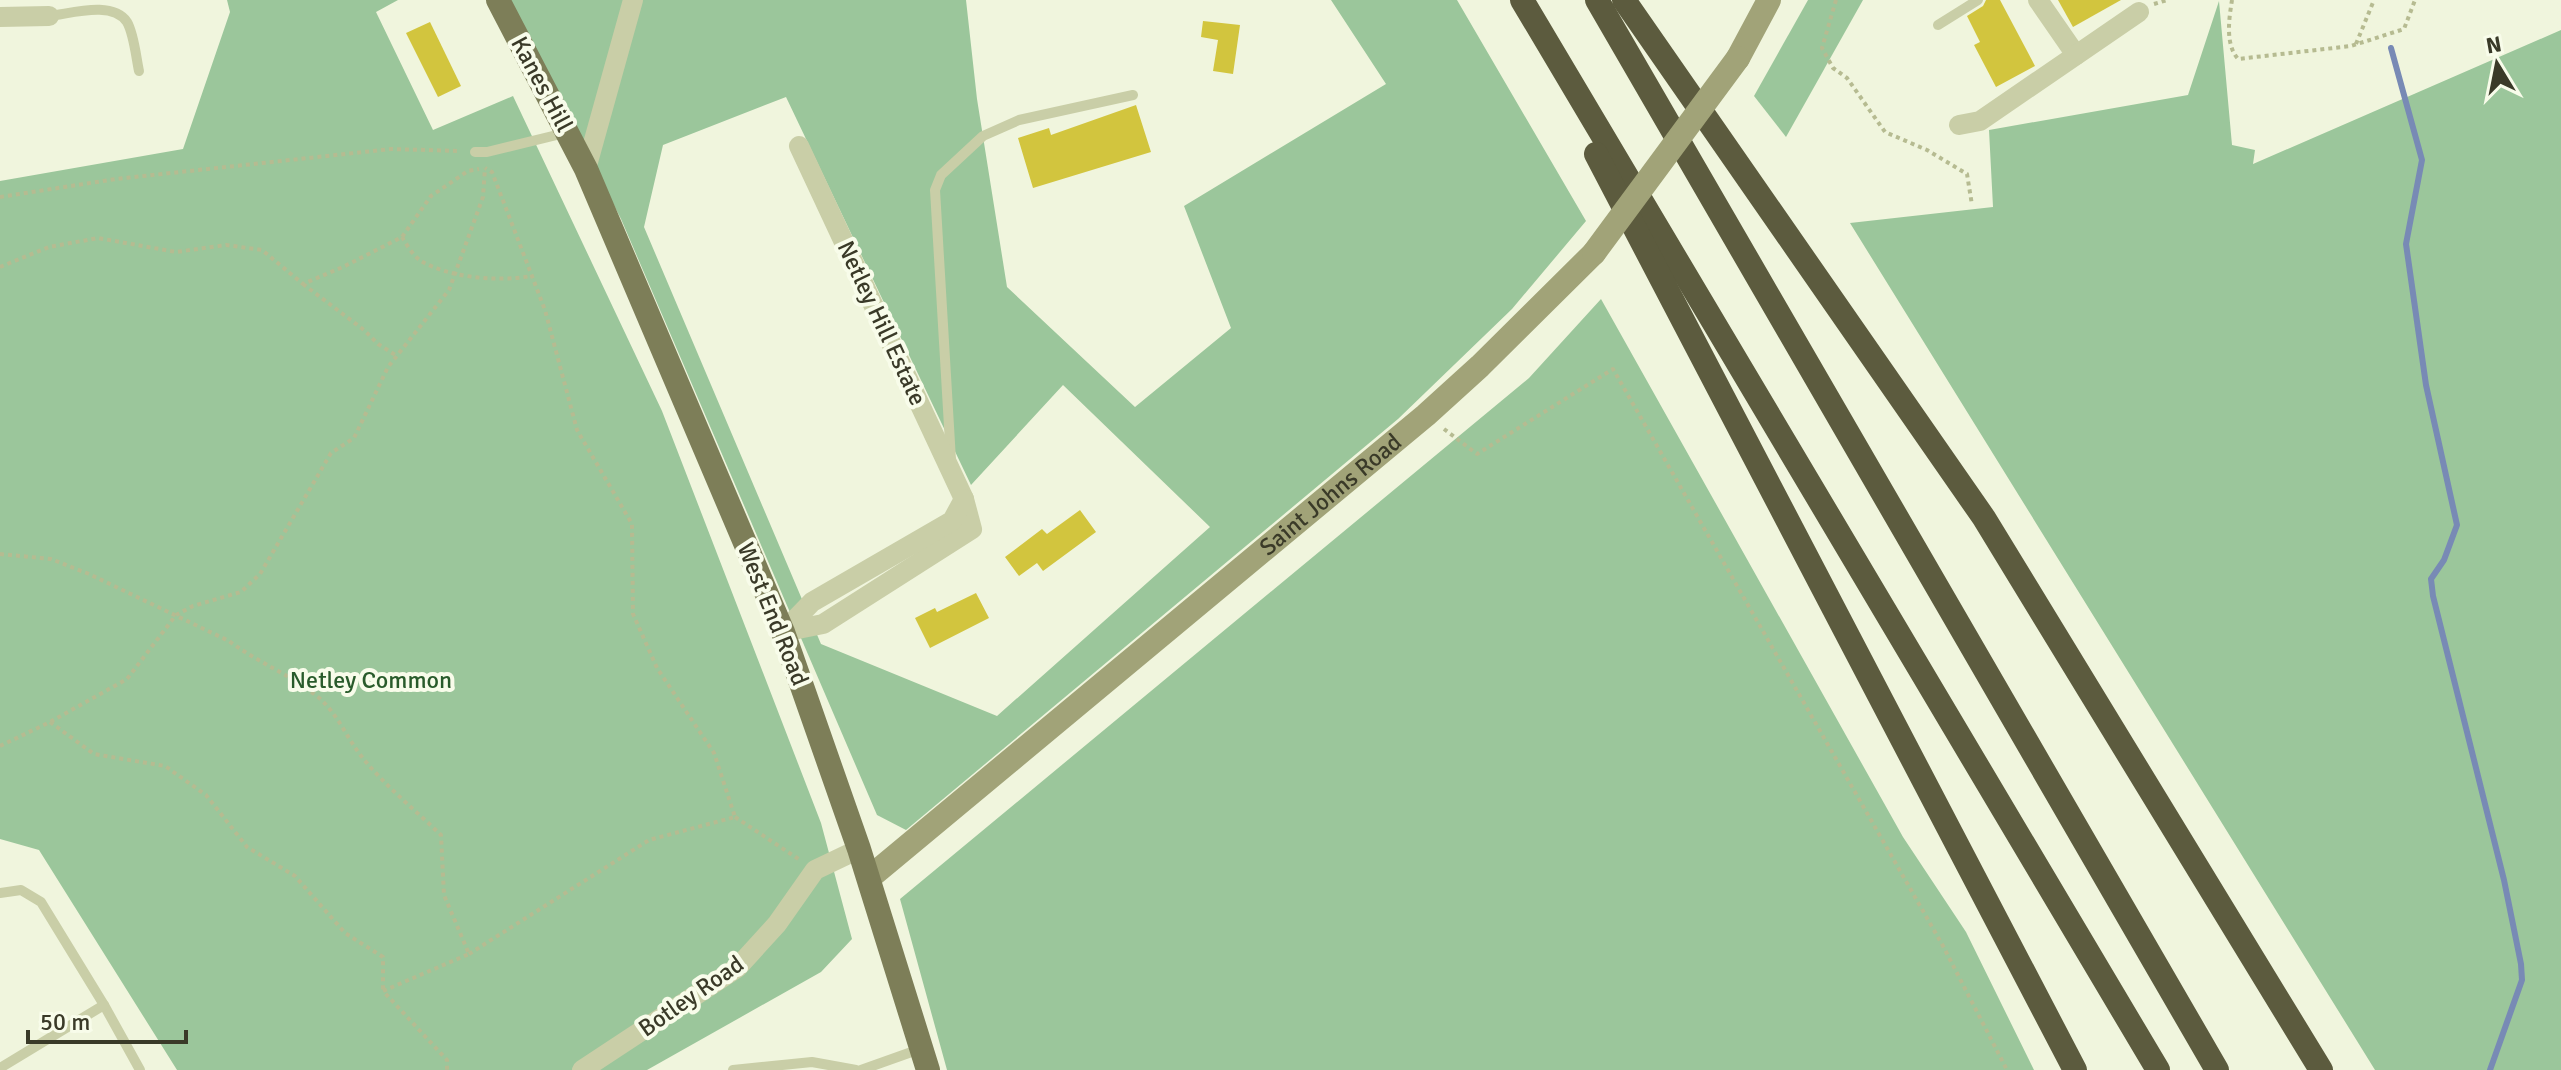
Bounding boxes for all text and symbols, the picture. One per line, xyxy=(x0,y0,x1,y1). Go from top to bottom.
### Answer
north arrow xyxy=(2457,24,2537,104)
text: N xyxy=(2484,30,2503,59)
street label: Kanes Hill xyxy=(504,31,580,137)
street label: Netley Hill Estate xyxy=(831,236,933,410)
street label: Saint Johns Road xyxy=(1253,427,1407,562)
street label: West End Road xyxy=(731,538,815,690)
park label: Netley Common xyxy=(290,665,452,695)
street label: Botley Road xyxy=(633,949,749,1043)
scale bar xyxy=(28,994,186,1044)
text: 50 m xyxy=(40,1007,90,1037)

